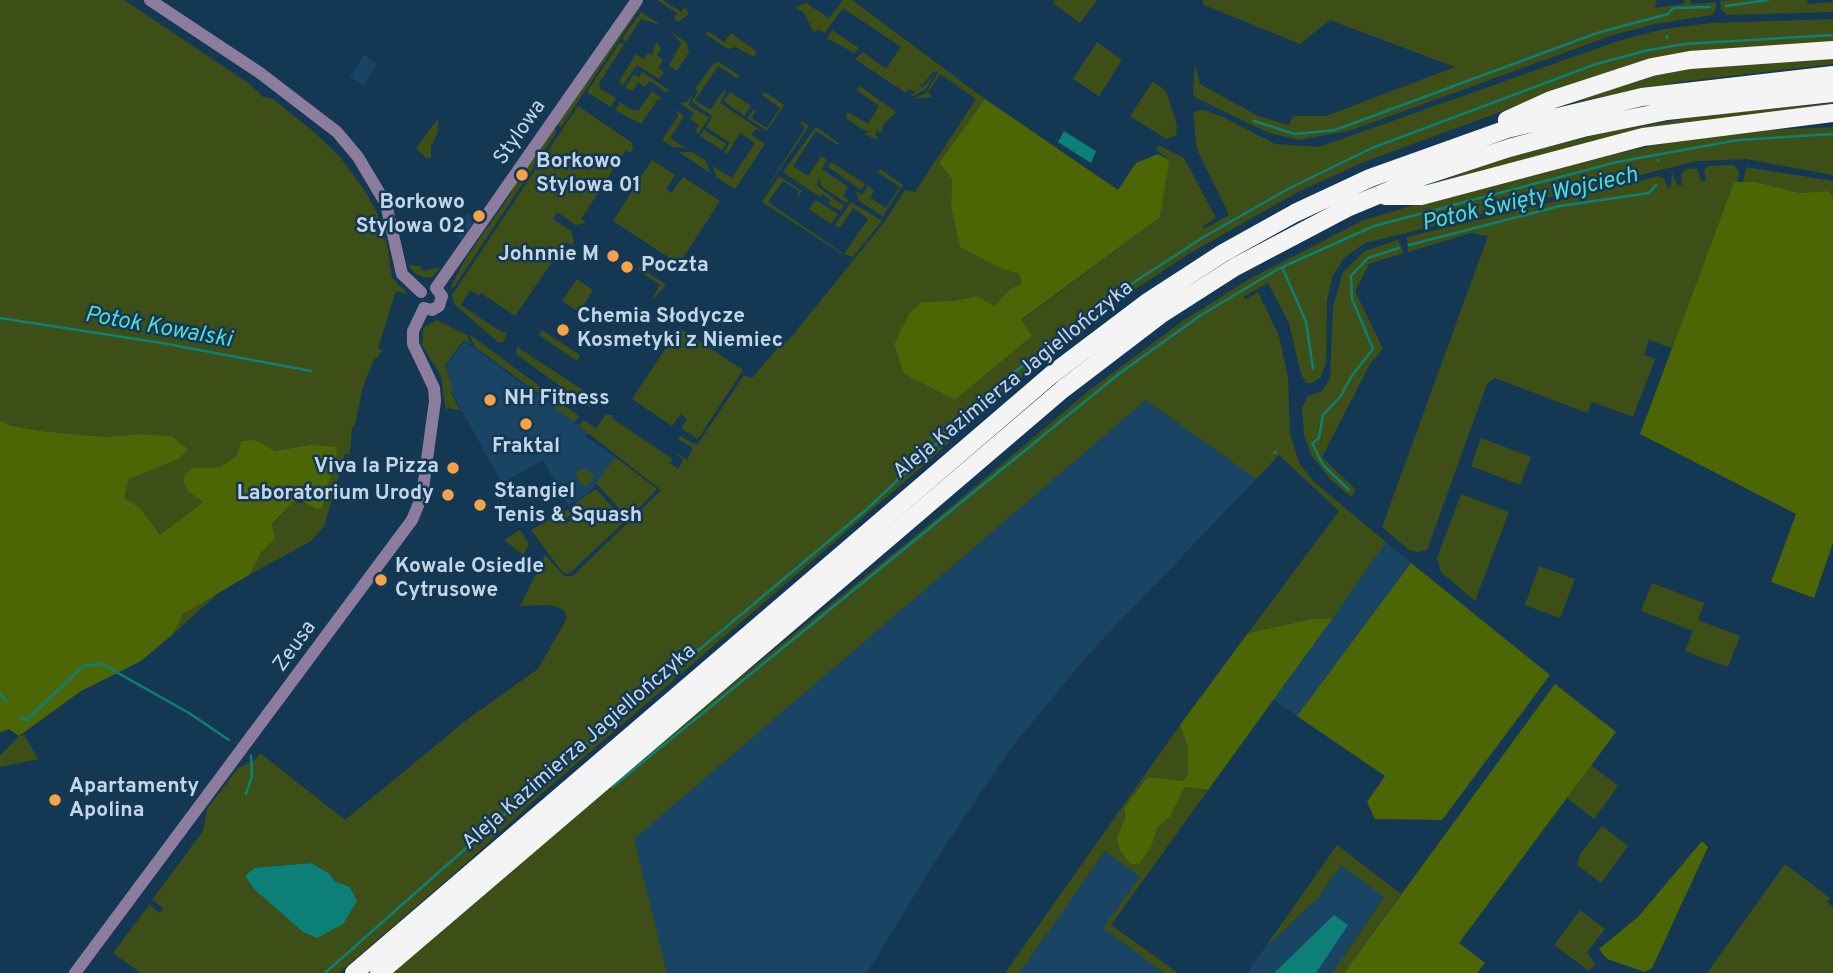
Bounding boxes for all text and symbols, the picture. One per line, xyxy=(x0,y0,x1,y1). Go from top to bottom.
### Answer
street label: Stylowa xyxy=(489,96,553,170)
place label: Borkowo Stylowa 01 xyxy=(536,150,641,200)
water label: Potok Święty Wojciech xyxy=(1419,163,1641,239)
marker: Borkowo Stylowa 01 xyxy=(514,167,530,183)
place label: Borkowo Stylowa 02 xyxy=(356,191,465,241)
marker: Borkowo Stylowa 02 xyxy=(471,208,487,224)
place label: Johnnie M xyxy=(498,243,599,269)
marker: Johnnie M xyxy=(605,248,621,264)
place label: Poczta xyxy=(641,254,709,280)
marker: Poczta xyxy=(619,259,635,275)
street label: Aleja Kazimierza Jagiellończyka xyxy=(889,276,1139,486)
water label: Potok Kowalski xyxy=(82,302,234,356)
place label: Chemia Słodycze Kosmetyki z Niemiec xyxy=(577,305,783,355)
marker: Chemia Słodycze Kosmetyki z Niemiec xyxy=(555,322,571,338)
place label: NH Fitness xyxy=(504,387,610,413)
marker: NH Fitness xyxy=(482,392,498,408)
marker: Fraktal xyxy=(518,416,534,432)
place label: Fraktal xyxy=(492,435,560,461)
place label: Viva la Pizza xyxy=(314,455,439,481)
marker: Viva la Pizza xyxy=(445,460,461,476)
place label: Stangiel Tenis & Squash xyxy=(494,480,642,530)
place label: Laboratorium Urody xyxy=(237,482,434,508)
marker: Laboratorium Urody xyxy=(440,487,456,503)
marker: Stangiel Tenis & Squash xyxy=(472,497,488,513)
place label: Kowale Osiedle Cytrusowe xyxy=(395,555,544,605)
marker: Kowale Osiedle Cytrusowe xyxy=(373,572,389,588)
street label: Zeusa xyxy=(269,617,323,677)
street label: Aleja Kazimierza Jagiellończyka xyxy=(458,640,702,856)
place label: Apartamenty Apolina xyxy=(69,775,199,825)
marker: Apartamenty Apolina xyxy=(47,792,63,808)

